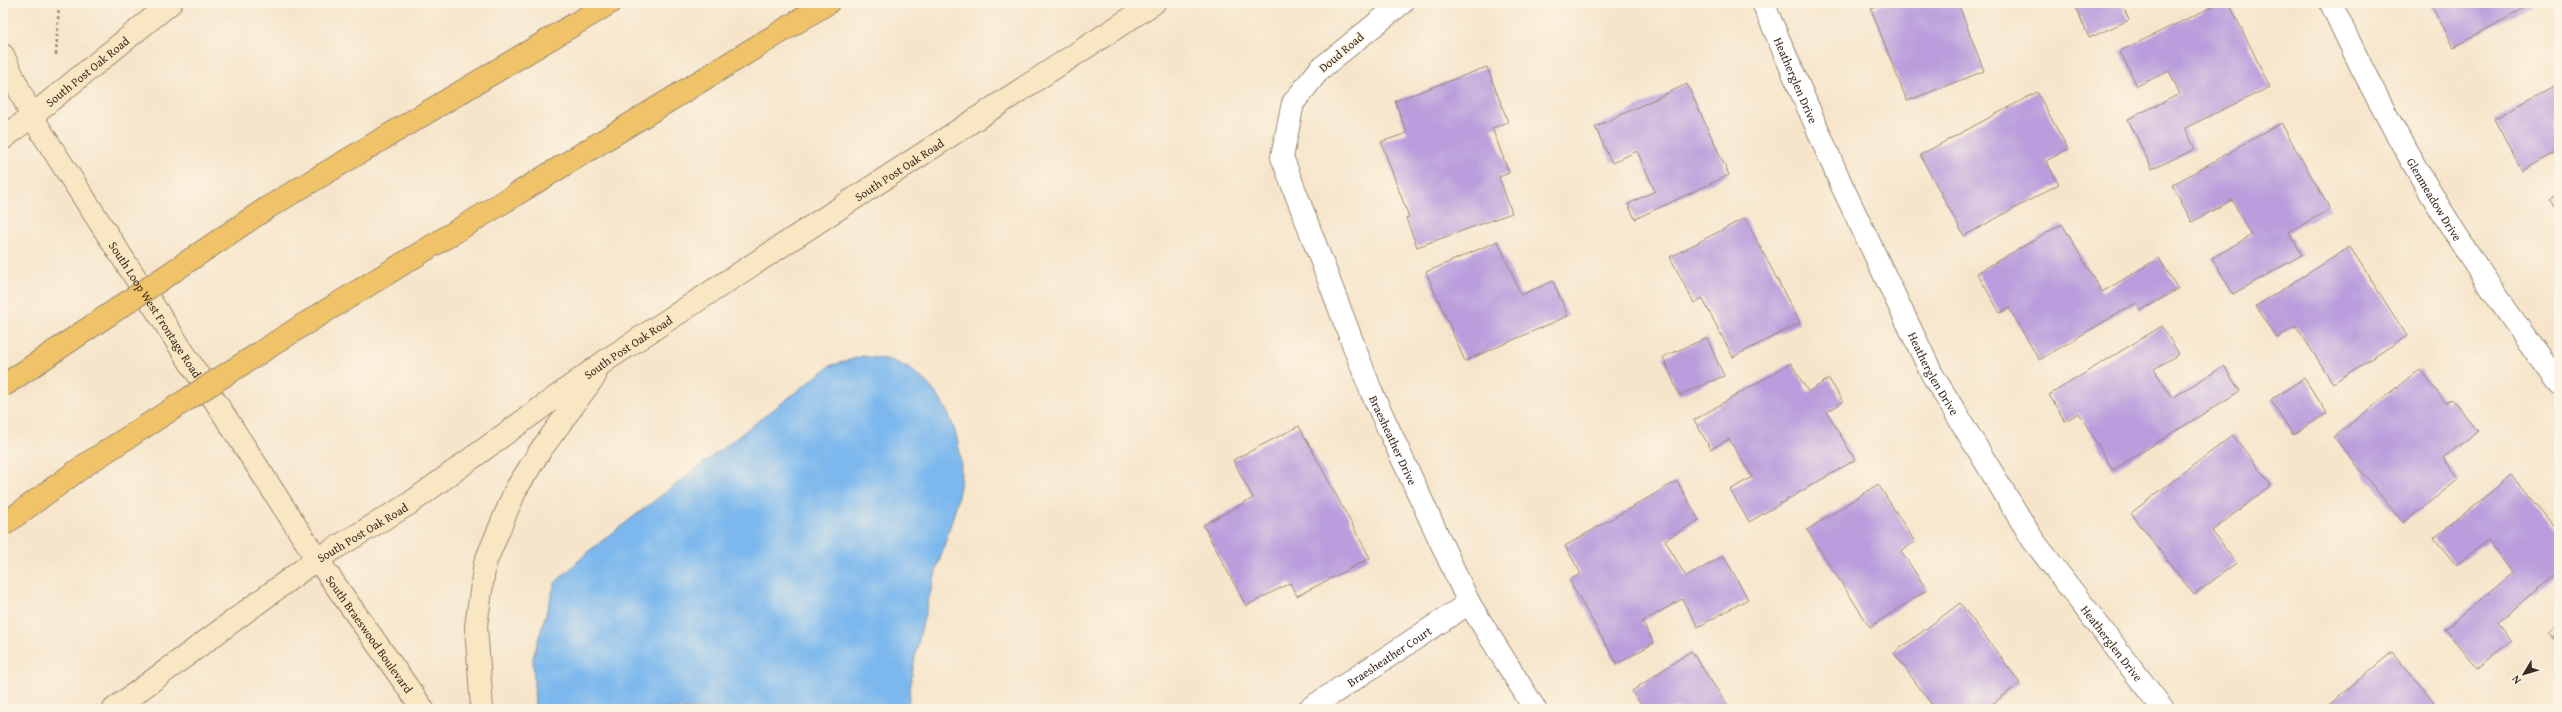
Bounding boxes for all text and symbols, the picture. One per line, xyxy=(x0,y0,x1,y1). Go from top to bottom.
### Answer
street label: Doud Road xyxy=(1315,28,1368,76)
street label: South Post Oak Road xyxy=(41,32,133,110)
street label: Heatherglen Drive xyxy=(1770,34,1823,126)
street label: South Post Oak Road xyxy=(851,134,947,205)
street label: Glenmeadow Drive xyxy=(2403,154,2467,244)
street label: South Loop West Frontage Road xyxy=(105,238,206,381)
street label: South Post Oak Road xyxy=(580,311,676,383)
street label: Heatherglen Drive xyxy=(1905,329,1964,418)
street label: Braesheather Drive xyxy=(1366,392,1422,488)
street label: South Post Oak Road xyxy=(313,498,411,566)
street label: South Braeswood Boulevard xyxy=(322,572,418,697)
street label: Heatherglen Drive xyxy=(2077,601,2147,685)
street label: Braesheather Court xyxy=(1343,621,1435,690)
north arrow xyxy=(2504,654,2544,694)
text: N xyxy=(2507,672,2525,688)

